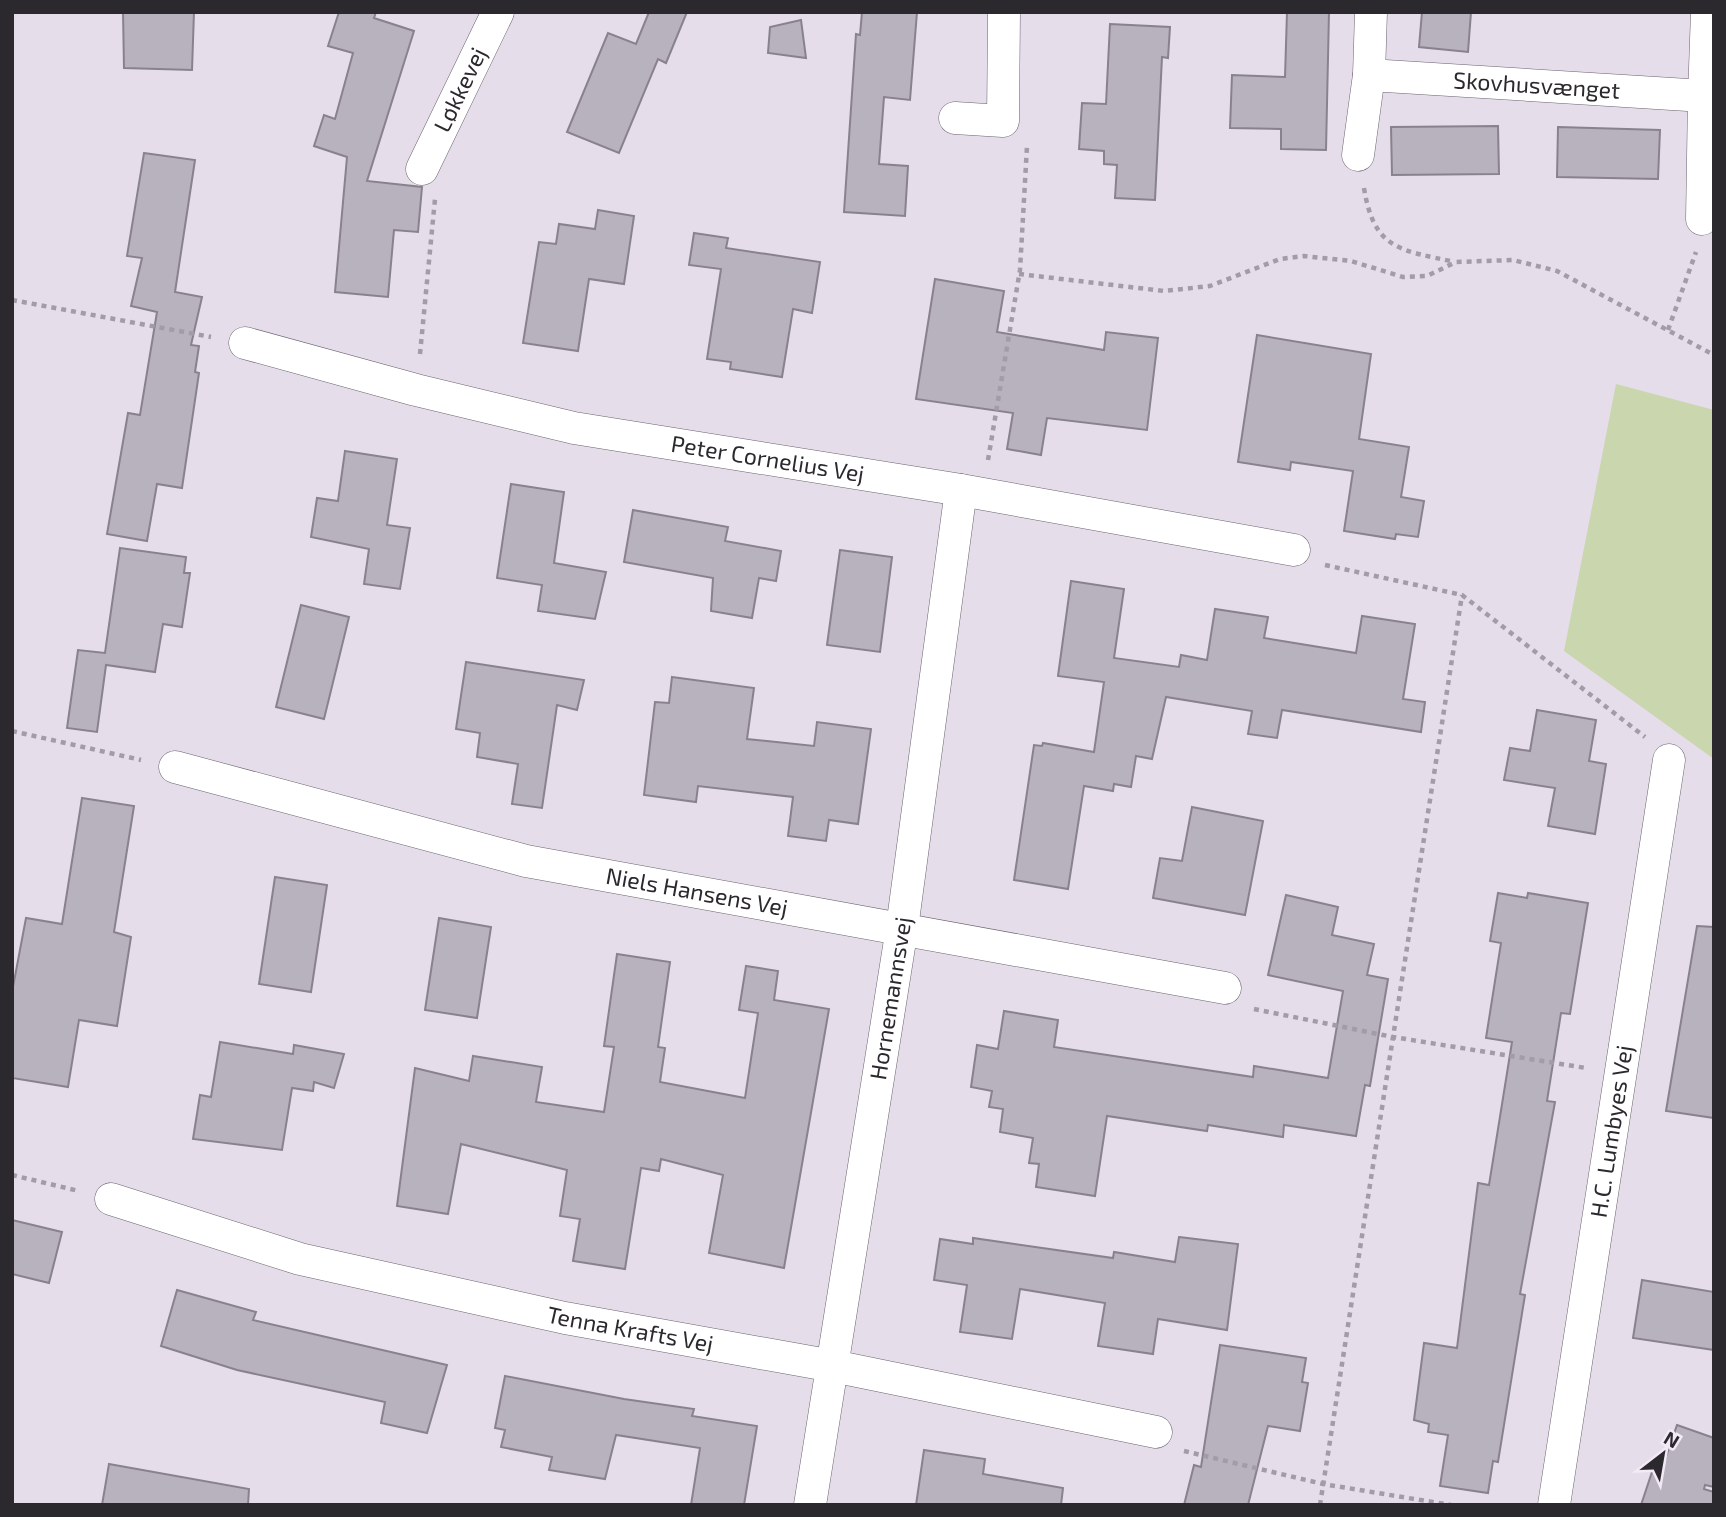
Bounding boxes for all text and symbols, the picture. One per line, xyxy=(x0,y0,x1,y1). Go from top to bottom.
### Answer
street label: Løkkevej xyxy=(427,43,492,136)
street label: Skovhusvænget xyxy=(1453,65,1621,104)
street label: Peter Cornelius Vej xyxy=(669,429,866,487)
street label: Niels Hansens Vej xyxy=(604,861,790,921)
street label: Hornemannsvej xyxy=(863,915,916,1082)
street label: H.C. Lumbyes Vej xyxy=(1584,1043,1638,1219)
street label: Tenna Krafts Vej xyxy=(545,1299,716,1357)
north arrow xyxy=(1628,1419,1698,1489)
text: N xyxy=(1660,1426,1684,1452)

